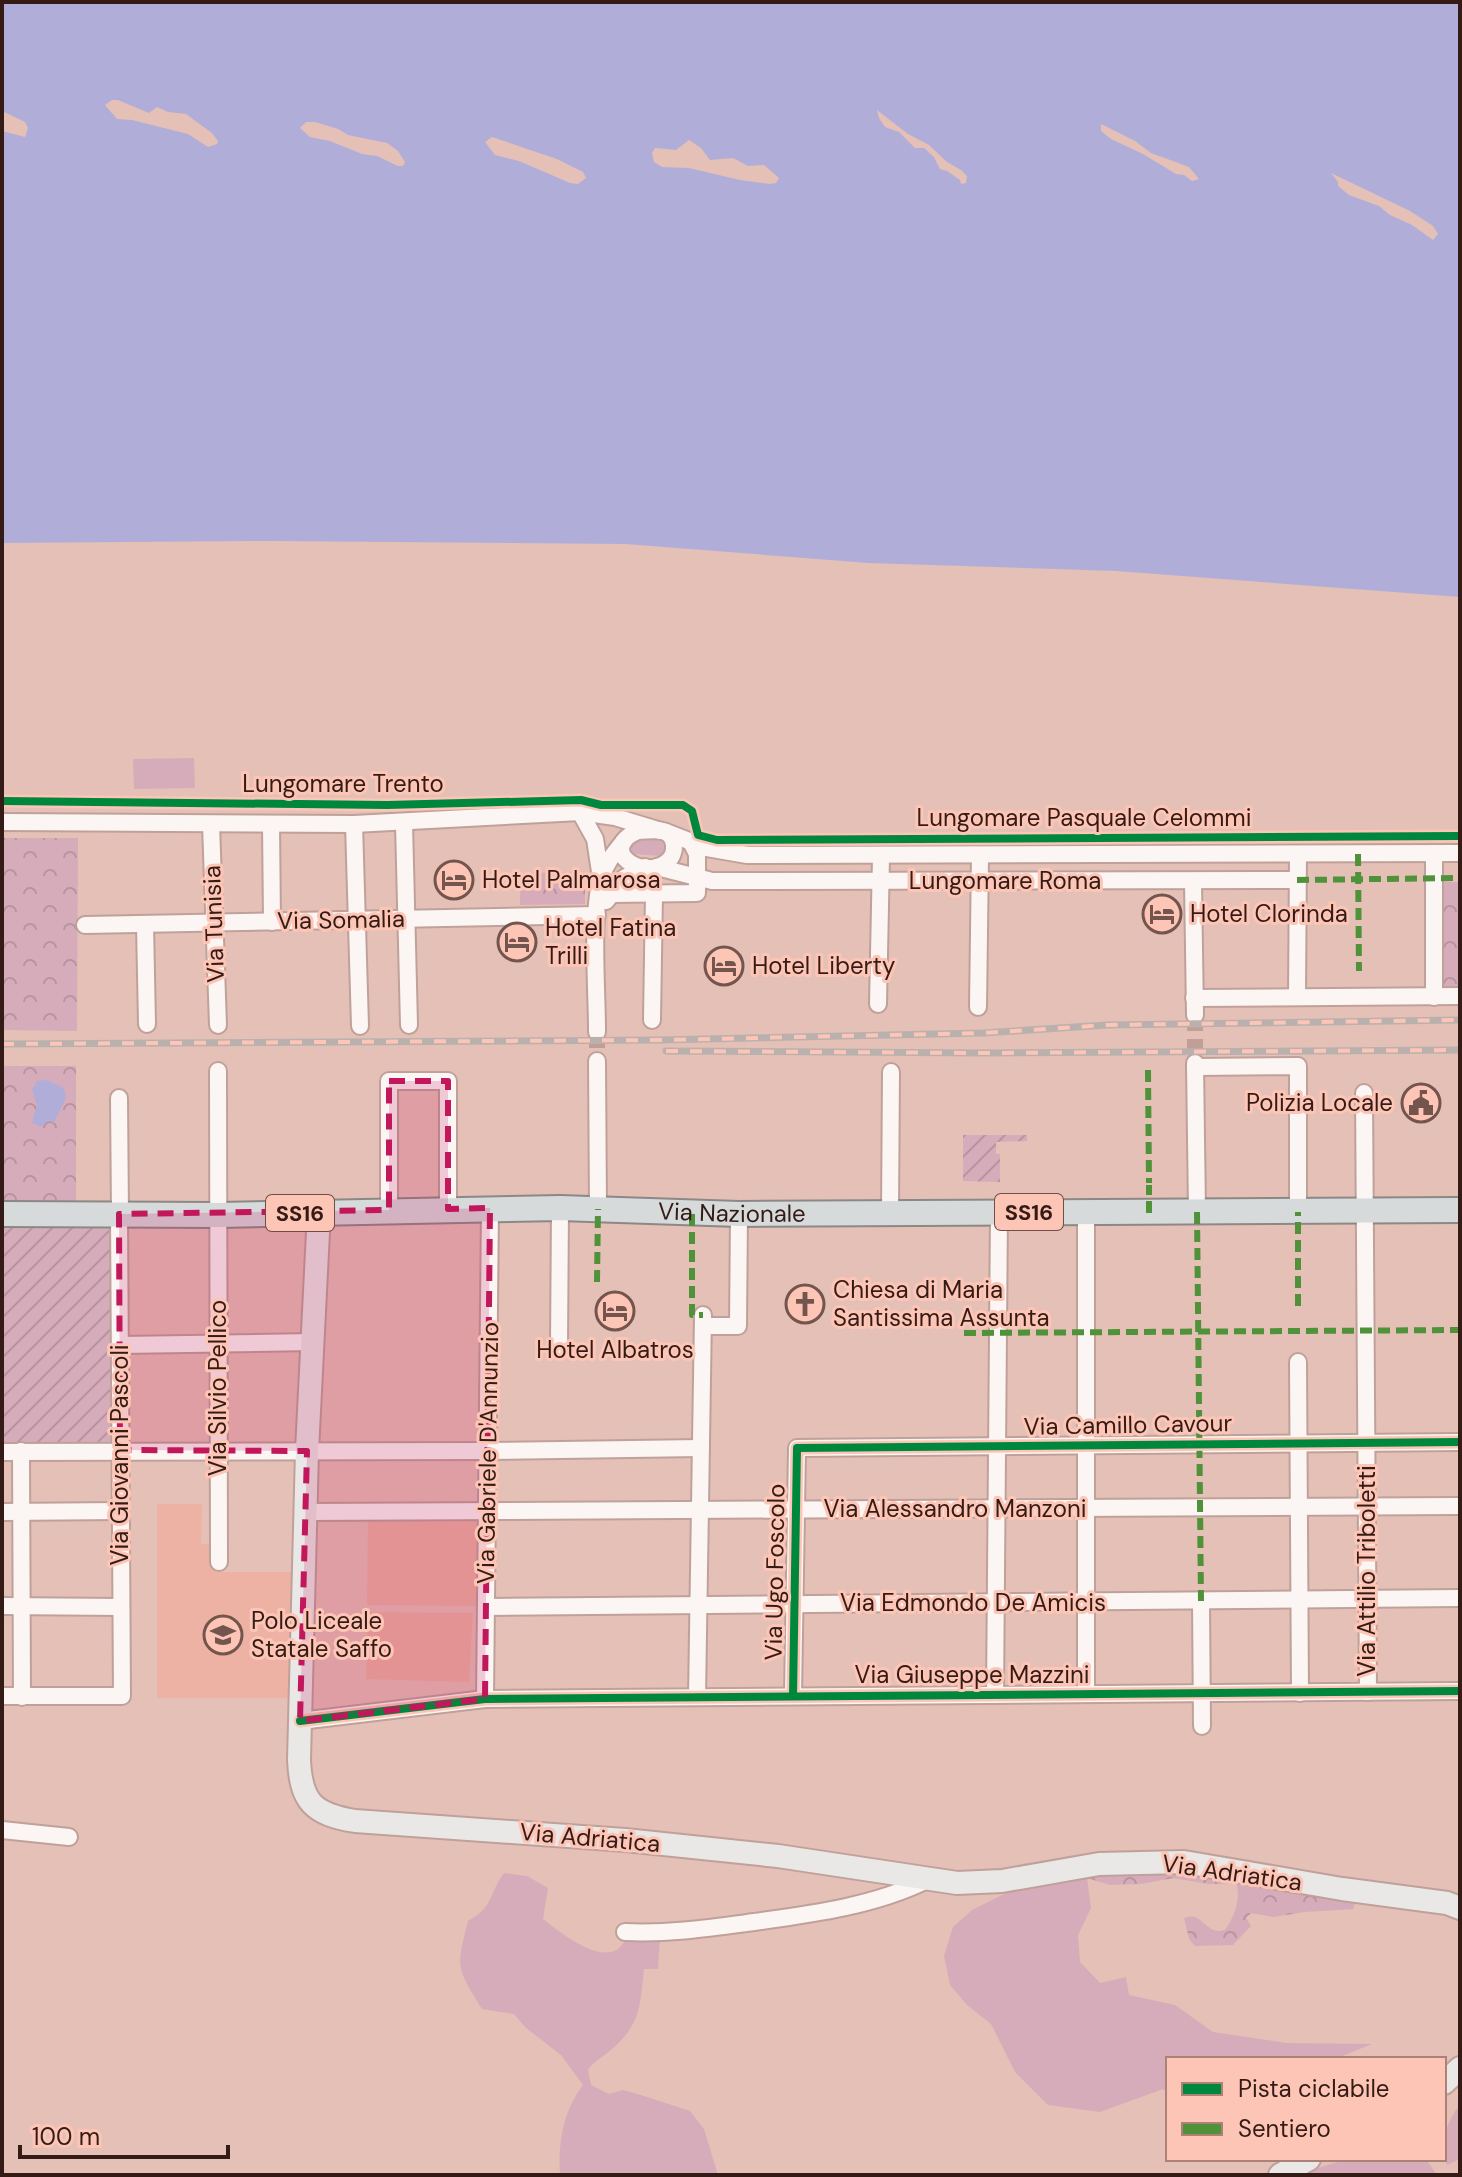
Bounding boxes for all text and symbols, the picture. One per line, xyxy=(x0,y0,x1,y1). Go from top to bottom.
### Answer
street label: Lungomare Trento xyxy=(242,768,444,799)
street label: Lungomare Pasquale Celommi xyxy=(917,802,1251,833)
hotel icon: Hotel Palmarosa xyxy=(433,859,475,901)
place label: Hotel Palmarosa xyxy=(482,864,661,895)
street label: Via Tunisia xyxy=(196,865,231,983)
street label: Lungomare Roma xyxy=(909,865,1101,896)
hotel icon: Hotel Clorinda xyxy=(1141,893,1183,935)
place label: Hotel Clorinda xyxy=(1190,898,1348,929)
street label: Via Somalia xyxy=(277,903,405,936)
place label: Hotel Fatina Trilli xyxy=(545,912,676,971)
hotel icon: Hotel Fatina Trilli xyxy=(496,921,538,963)
hotel icon: Hotel Liberty xyxy=(703,945,745,987)
place label: Hotel Liberty xyxy=(752,950,895,981)
public building icon: Polizia Locale xyxy=(1400,1082,1442,1124)
place label: Polizia Locale xyxy=(1246,1087,1393,1118)
road number: SS16 xyxy=(995,1194,1063,1230)
road number: SS16 xyxy=(266,1195,334,1231)
street label: Via Nazionale xyxy=(657,1195,806,1229)
place label: Chiesa di Maria Santissima Assunta xyxy=(833,1274,1050,1333)
church icon: Chiesa di Maria Santissima Assunta xyxy=(784,1283,826,1325)
hotel icon: Hotel Albatros xyxy=(594,1290,636,1332)
street label: Via Silvio Pellico xyxy=(202,1300,233,1476)
street label: Via Gabriele D'Annunzio xyxy=(470,1322,505,1584)
place label: Hotel Albatros xyxy=(536,1334,694,1365)
street label: Via Giovanni Pascoli xyxy=(104,1344,135,1566)
street label: Via Camillo Cavour xyxy=(1023,1407,1233,1442)
street label: Via Attilio Triboletti xyxy=(1351,1465,1382,1677)
street label: Via Ugo Foscolo xyxy=(757,1483,792,1661)
street label: Via Alessandro Manzoni xyxy=(824,1493,1086,1524)
street label: Via Edmondo De Amicis xyxy=(840,1587,1106,1618)
place label: Polo Liceale Statale Saffo xyxy=(251,1605,392,1664)
school or university icon: Polo Liceale Statale Saffo xyxy=(202,1614,244,1656)
street label: Via Giuseppe Mazzini xyxy=(854,1659,1090,1690)
street label: Via Adriatica xyxy=(519,1816,662,1859)
street label: Via Adriatica xyxy=(1160,1847,1304,1898)
legend xyxy=(1166,2057,1446,2161)
text: Pista ciclabile xyxy=(1238,2073,1389,2104)
scale bar xyxy=(20,2109,228,2159)
text: Sentiero xyxy=(1238,2113,1331,2144)
text: 100 m xyxy=(32,2121,100,2152)

